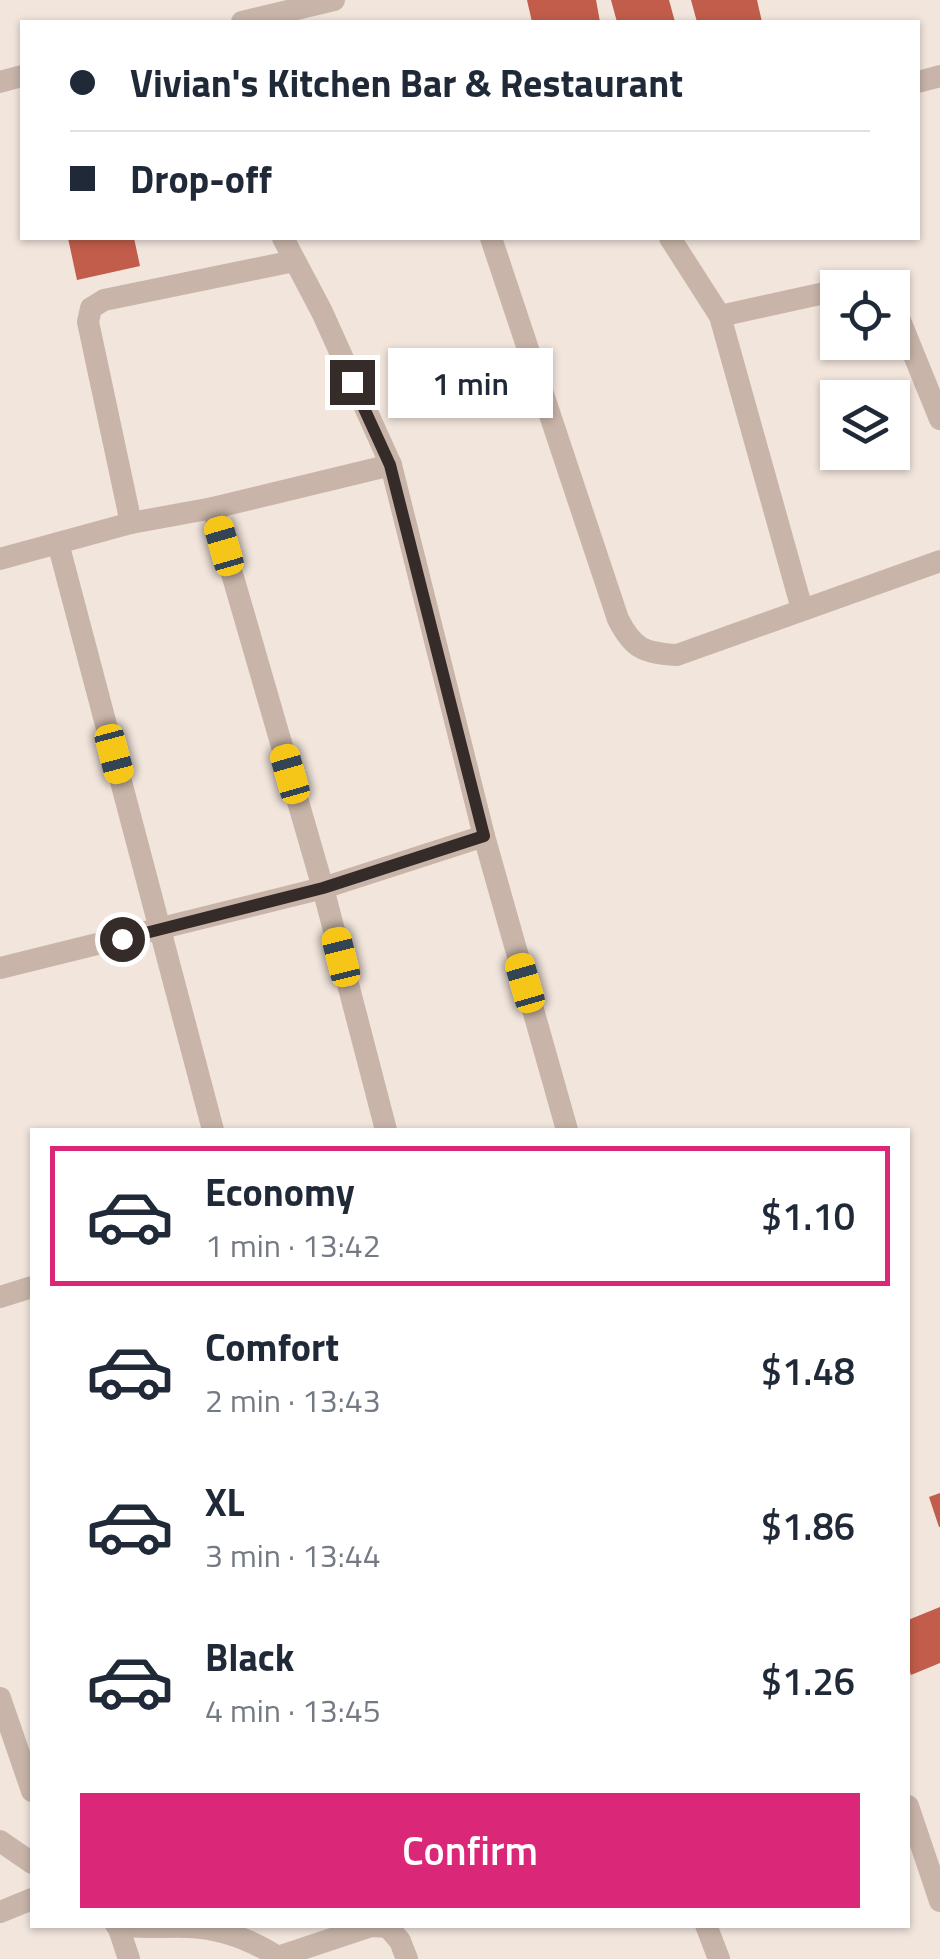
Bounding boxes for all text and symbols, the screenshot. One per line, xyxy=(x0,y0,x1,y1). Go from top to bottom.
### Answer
text: Vivian's Kitchen Bar & Restaurant xyxy=(130,54,683,112)
text: Drop-off xyxy=(130,150,272,208)
map controls xyxy=(820,270,910,470)
button: locate xyxy=(820,270,910,360)
callout: 1 min xyxy=(387,347,552,417)
text: 1 min xyxy=(432,359,509,407)
route end xyxy=(330,360,375,405)
button: layers xyxy=(820,380,910,470)
car xyxy=(201,513,247,579)
car xyxy=(92,721,136,787)
car xyxy=(267,741,313,807)
route start xyxy=(100,917,145,962)
car xyxy=(319,924,363,990)
car xyxy=(502,950,548,1016)
text: Economy xyxy=(205,1163,355,1221)
icon: car xyxy=(85,1171,175,1261)
text: $1.10 xyxy=(761,1187,855,1245)
text: 1 min · 13:42 xyxy=(205,1221,381,1269)
text: Comfort xyxy=(205,1318,339,1376)
icon: car xyxy=(85,1326,175,1416)
text: $1.48 xyxy=(761,1342,855,1400)
text: 2 min · 13:43 xyxy=(205,1376,381,1424)
text: XL xyxy=(205,1473,245,1531)
icon: car xyxy=(85,1481,175,1571)
text: $1.86 xyxy=(761,1497,855,1555)
text: 3 min · 13:44 xyxy=(205,1531,381,1579)
text: Black xyxy=(205,1628,294,1686)
icon: car xyxy=(85,1636,175,1726)
text: $1.26 xyxy=(761,1652,855,1710)
text: 4 min · 13:45 xyxy=(205,1686,381,1734)
button: Confirm xyxy=(80,1793,860,1908)

